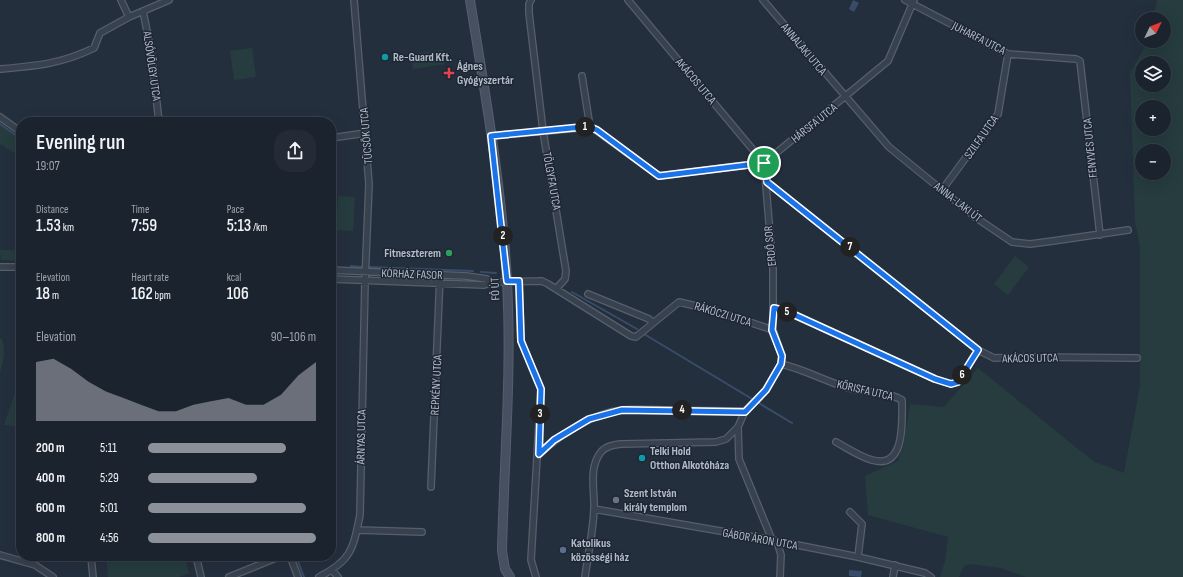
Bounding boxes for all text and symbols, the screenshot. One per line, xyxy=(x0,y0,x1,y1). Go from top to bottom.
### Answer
north arrow xyxy=(1135,12,1171,48)
map controls xyxy=(1135,12,1171,180)
street label: JUHARFA UTCA xyxy=(949,18,1009,59)
street label: ANNALAKI UTCA xyxy=(777,19,830,79)
street label: ALSÓVÖLGY UTCA xyxy=(139,29,164,103)
place label: Re-Guard Kft. xyxy=(393,50,452,65)
marker: Re-Guard Kft. xyxy=(380,52,390,62)
street label: AKÁCOS UTCA xyxy=(671,54,720,108)
button: layers xyxy=(1135,56,1171,92)
place label: Ágnes Gyógyszertár xyxy=(456,59,514,88)
marker: Ágnes Gyógyszertár xyxy=(444,68,454,78)
street label: HÁRSFA UTCA xyxy=(788,100,841,147)
button: + xyxy=(1135,100,1171,136)
street label: TÜCSÖK UTCA xyxy=(356,106,376,165)
street label: SZILFA UTCA xyxy=(961,112,1002,162)
pin: 1 xyxy=(575,117,595,137)
street label: FENYVES UTCA xyxy=(1080,117,1101,178)
text: 1 xyxy=(583,120,587,133)
text: Evening run xyxy=(36,129,125,156)
button: share xyxy=(274,130,316,172)
button: − xyxy=(1135,144,1171,180)
pin xyxy=(747,146,781,180)
street label: TÖLGYFA UTCA xyxy=(539,151,564,212)
icon: arrive xyxy=(753,152,775,174)
text: 19:07 xyxy=(36,158,60,174)
street label: ANNA-LAKI ÚT xyxy=(930,178,985,226)
text: Distance xyxy=(36,203,68,216)
text: Time xyxy=(131,203,149,216)
text: Pace xyxy=(227,203,244,216)
text: 1.53 xyxy=(36,216,61,236)
text: 7:59 xyxy=(131,216,157,236)
text: 5:13 xyxy=(227,216,251,236)
text: km xyxy=(61,221,74,234)
text: /km xyxy=(251,221,267,234)
street label: ERDŐ SOR xyxy=(761,224,780,267)
pin: 2 xyxy=(493,226,513,246)
text: 2 xyxy=(501,229,505,242)
pin: 7 xyxy=(840,237,860,257)
text: 7 xyxy=(848,240,852,253)
place label: Fitneszterem xyxy=(384,246,441,261)
marker: Fitneszterem xyxy=(444,248,454,258)
street label: KÓRHÁZ FASOR xyxy=(381,266,443,283)
text: Elevation xyxy=(36,271,70,284)
text: Heart rate xyxy=(131,271,169,284)
text: kcal xyxy=(227,271,241,284)
street label: FŐ ÚT xyxy=(487,277,504,301)
text: 18 xyxy=(36,284,50,304)
text: 162 xyxy=(131,284,153,304)
text: 106 xyxy=(227,284,249,304)
text: m xyxy=(50,289,59,302)
text: bpm xyxy=(153,289,171,302)
street label: RÁKÓCZI UTCA xyxy=(693,299,754,330)
pin: 5 xyxy=(777,302,797,322)
text: 5 xyxy=(785,305,789,318)
text: Elevation xyxy=(36,329,76,345)
text: 90–106 m xyxy=(271,329,316,345)
street label: AKÁCOS UTCA xyxy=(1001,350,1059,367)
street label: REPKÉNY UTCA xyxy=(427,354,446,416)
pin: 6 xyxy=(952,365,972,385)
text: 6 xyxy=(959,368,965,381)
street label: KŐRISFA UTCA xyxy=(835,377,895,404)
pin: 4 xyxy=(672,400,692,420)
text: 4 xyxy=(679,403,685,416)
pin: 3 xyxy=(530,404,550,424)
text: 3 xyxy=(538,407,542,420)
street label: ÁRNYAS UTCA xyxy=(354,408,369,466)
text: 200 m xyxy=(36,440,65,456)
text: 5:11 xyxy=(100,440,117,456)
place label: Telki Hold Otthon Alkotóháza xyxy=(650,444,729,473)
marker: Telki Hold Otthon Alkotóháza xyxy=(637,453,647,463)
text: 400 m xyxy=(36,470,65,486)
text: 5:29 xyxy=(100,470,119,486)
place label: Szent István király templom xyxy=(624,486,687,515)
marker: Szent István király templom xyxy=(611,495,621,505)
text: 600 m xyxy=(36,500,65,516)
text: 5:01 xyxy=(100,500,118,516)
street label: GÁBOR ÁRON UTCA xyxy=(721,526,799,554)
text: 800 m xyxy=(36,530,65,546)
text: 4:56 xyxy=(100,530,119,546)
place label: Katolikus közösségi ház xyxy=(571,536,629,565)
marker: Katolikus közösségi ház xyxy=(558,545,568,555)

